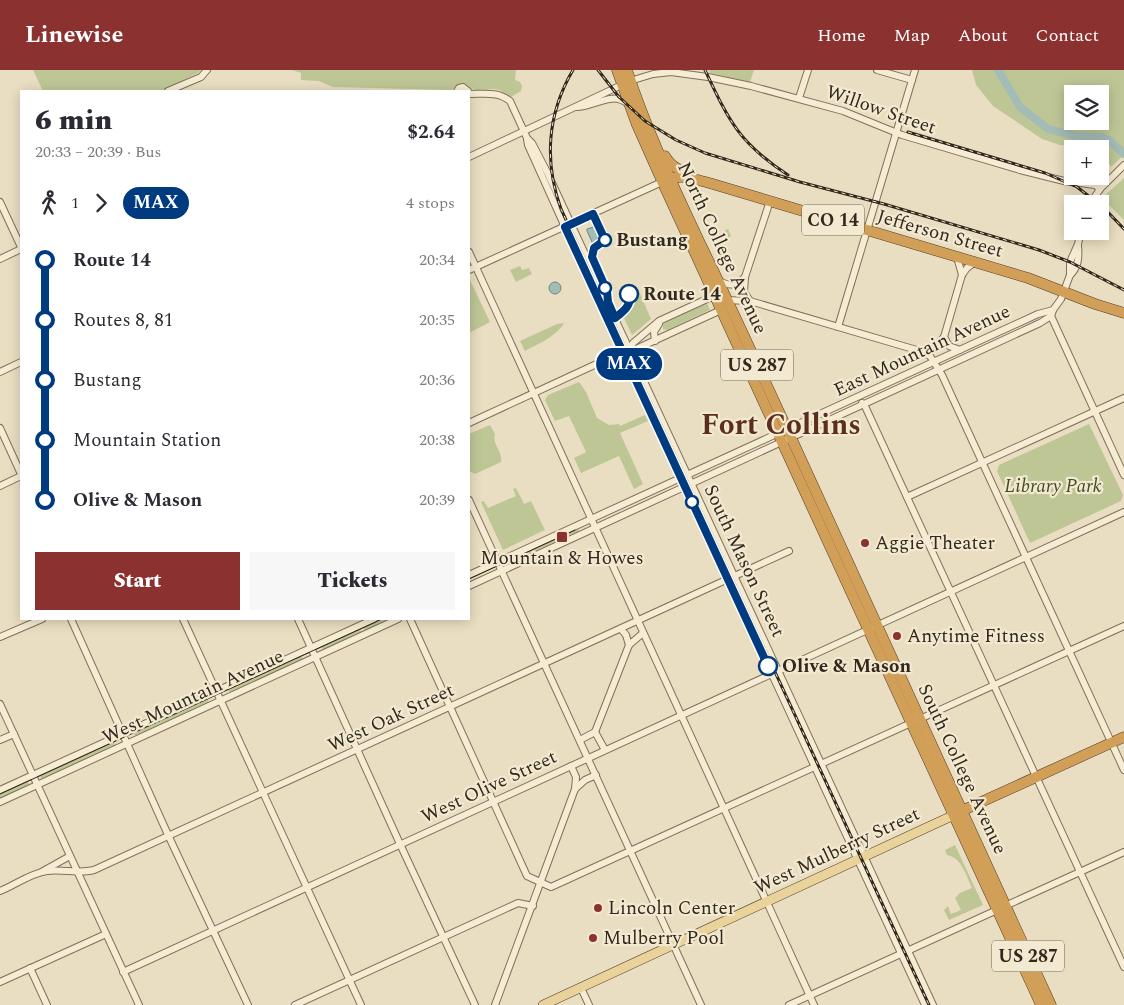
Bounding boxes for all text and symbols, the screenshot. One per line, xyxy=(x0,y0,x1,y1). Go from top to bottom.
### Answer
text: Linewise xyxy=(25,17,123,53)
text: Home xyxy=(817,22,866,49)
text: Map xyxy=(894,22,930,49)
text: About xyxy=(958,22,1008,49)
text: Contact xyxy=(1036,22,1099,49)
street label: Willow Street xyxy=(822,78,940,142)
map controls xyxy=(1064,85,1109,240)
button: layers xyxy=(1064,85,1109,130)
text: 6 min xyxy=(35,99,112,142)
text: $2.64 xyxy=(407,118,455,147)
text: 20:33 – 20:39 · Bus xyxy=(35,140,161,164)
button: + xyxy=(1064,140,1109,185)
street label: North College Avenue xyxy=(669,157,775,339)
icon: walk xyxy=(35,189,63,217)
icon: forward xyxy=(87,189,115,217)
text: MAX xyxy=(133,189,179,216)
text: 1 xyxy=(71,191,79,215)
text: 4 stops xyxy=(406,191,455,215)
button: − xyxy=(1064,195,1109,240)
street label: Jefferson Street xyxy=(873,202,1007,266)
road number: CO 14 xyxy=(802,204,864,236)
place label: Bustang xyxy=(616,226,688,255)
marker: Bustang xyxy=(598,233,612,247)
text: Route 14 xyxy=(73,246,151,275)
text: 20:34 xyxy=(419,248,455,272)
place label: Route 14 xyxy=(643,280,721,309)
unlabelled marker xyxy=(598,281,612,295)
marker: Route 14 xyxy=(619,284,639,304)
street label: East Mountain Avenue xyxy=(829,297,1015,405)
text: Routes 8, 81 xyxy=(73,306,173,335)
text: 20:35 xyxy=(419,308,455,332)
line badge: MAX xyxy=(600,348,658,380)
text: MAX xyxy=(606,350,652,377)
road number: US 287 xyxy=(721,350,793,380)
text: Bustang xyxy=(73,366,142,395)
text: 20:36 xyxy=(419,368,455,392)
district label: Fort Collins xyxy=(701,403,861,447)
text: Mountain Station xyxy=(73,426,221,455)
text: 20:38 xyxy=(419,428,455,452)
park label: Library Park xyxy=(1004,472,1102,501)
street label: South Mason Street xyxy=(696,480,792,642)
text: Olive & Mason xyxy=(73,486,202,515)
text: 20:39 xyxy=(419,488,455,512)
unlabelled marker xyxy=(685,495,699,509)
place label: Aggie Theater xyxy=(875,529,995,558)
marker: Mountain & Howes xyxy=(555,530,569,544)
marker: Aggie Theater xyxy=(859,537,871,549)
place label: Mountain & Howes xyxy=(480,544,644,573)
button: Start xyxy=(35,552,240,610)
button: Tickets xyxy=(250,552,455,610)
place label: Anytime Fitness xyxy=(907,622,1045,651)
marker: Anytime Fitness xyxy=(891,630,903,642)
street label: West Mountain Avenue xyxy=(97,642,289,752)
place label: Olive & Mason xyxy=(782,652,912,681)
marker: Olive & Mason xyxy=(758,656,778,676)
street label: West Oak Street xyxy=(323,676,459,760)
street label: South College Avenue xyxy=(910,679,1014,859)
street label: West Olive Street xyxy=(416,743,562,831)
street label: West Mulberry Street xyxy=(749,800,925,902)
place label: Lincoln Center xyxy=(608,894,736,923)
marker: Lincoln Center xyxy=(592,902,604,914)
place label: Mulberry Pool xyxy=(603,924,724,953)
marker: Mulberry Pool xyxy=(587,932,599,944)
road number: US 287 xyxy=(992,940,1064,971)

